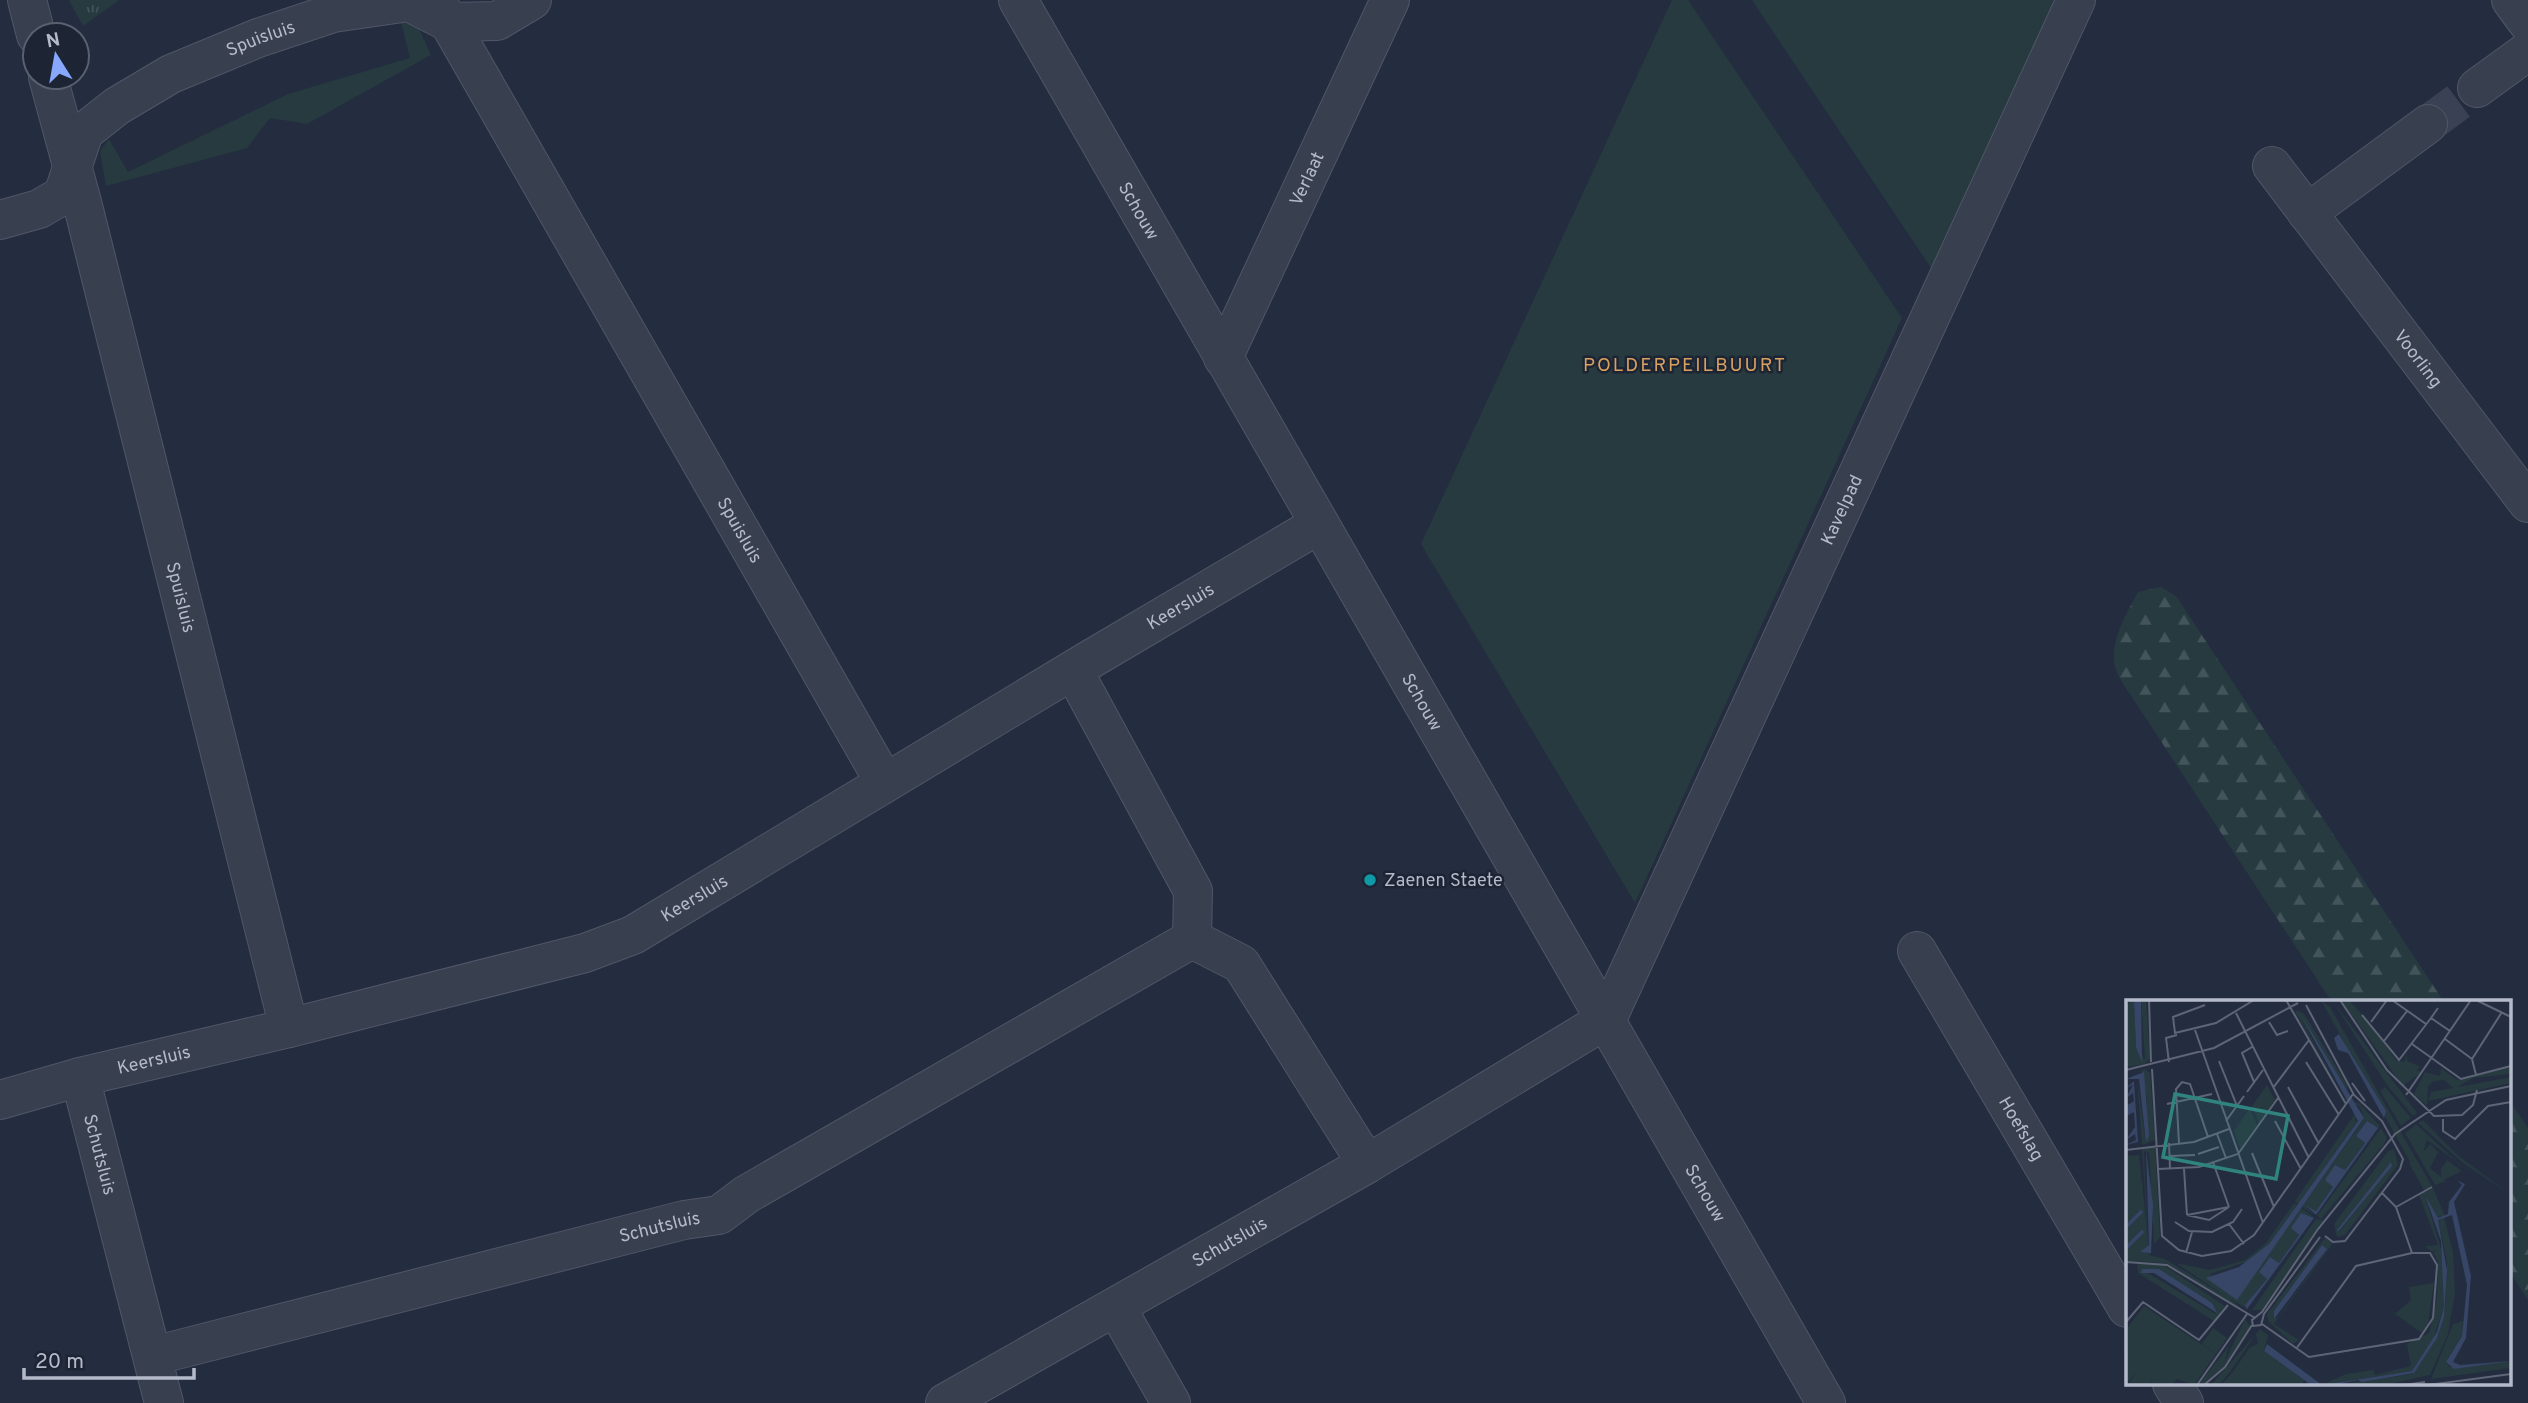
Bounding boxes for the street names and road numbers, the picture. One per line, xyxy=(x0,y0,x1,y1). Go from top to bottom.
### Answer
street label: Spuisluis xyxy=(223,16,299,63)
street label: Verlaat xyxy=(1286,148,1331,210)
street label: Schouw xyxy=(1112,179,1163,245)
street label: Voorling xyxy=(2388,326,2447,393)
street label: Kavelpad xyxy=(1817,472,1869,549)
street label: Spuisluis xyxy=(711,494,767,568)
street label: Spuisluis xyxy=(160,560,200,635)
street label: Keersluis xyxy=(1143,579,1219,636)
street label: Schouw xyxy=(1395,670,1447,736)
street label: Keersluis xyxy=(657,870,733,928)
street label: Keersluis xyxy=(115,1041,193,1081)
street label: Hoefslag xyxy=(1992,1093,2048,1166)
street label: Schutsluis xyxy=(77,1112,120,1198)
street label: Schouw xyxy=(1679,1161,1730,1227)
street label: Schutsluis xyxy=(617,1208,702,1249)
street label: Schutsluis xyxy=(1189,1213,1272,1274)

